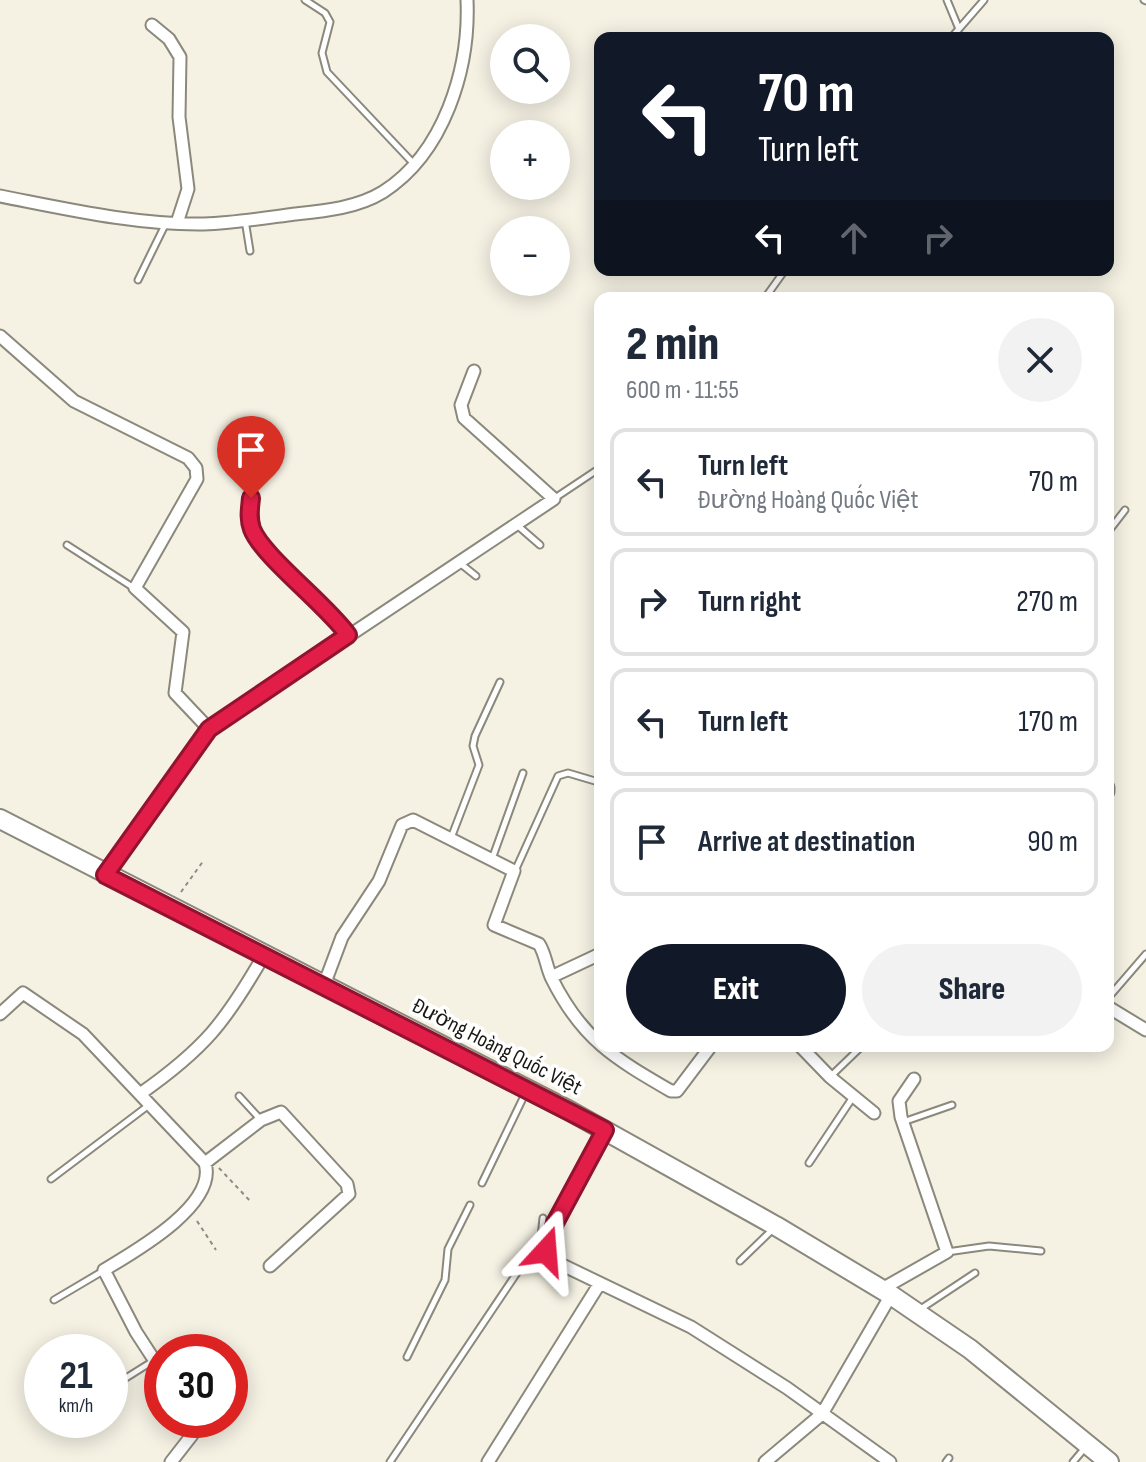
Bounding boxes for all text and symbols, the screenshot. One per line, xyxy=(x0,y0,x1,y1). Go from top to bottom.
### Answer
map controls xyxy=(490,24,570,296)
button: search xyxy=(490,24,570,104)
text: 70 m xyxy=(758,61,855,128)
icon: left xyxy=(626,64,730,168)
button: + xyxy=(490,120,570,200)
text: Turn left xyxy=(758,129,859,172)
button: − xyxy=(490,216,570,296)
icon: left xyxy=(748,216,792,260)
icon: ahead xyxy=(832,216,876,260)
icon: right xyxy=(916,216,960,260)
text: 2 min xyxy=(626,316,719,373)
button: close xyxy=(998,318,1082,402)
text: 600 m · 11:55 xyxy=(626,375,739,406)
pin xyxy=(217,416,285,498)
icon: arrive xyxy=(229,428,273,472)
text: Turn left xyxy=(698,448,788,484)
icon: left xyxy=(630,460,674,504)
text: 70 m xyxy=(1029,464,1078,500)
text: Đường Hoàng Quốc Việt xyxy=(698,485,918,516)
icon: right xyxy=(630,580,674,624)
text: Turn right xyxy=(698,584,801,620)
text: 270 m xyxy=(1016,584,1078,620)
icon: left xyxy=(630,700,674,744)
text: Turn left xyxy=(698,704,788,740)
text: 170 m xyxy=(1018,704,1078,740)
icon: arrive xyxy=(630,820,674,864)
text: Arrive at destination xyxy=(698,824,915,860)
text: 90 m xyxy=(1027,824,1078,860)
button: Exit xyxy=(626,944,846,1036)
button: Share xyxy=(862,944,1082,1036)
street label: Đường Hoàng Quốc Việt xyxy=(408,993,586,1101)
position arrow xyxy=(504,1209,588,1293)
speed limit sign: 30 xyxy=(144,1334,248,1438)
text: 21 xyxy=(59,1352,93,1400)
text: km/h xyxy=(59,1394,93,1418)

